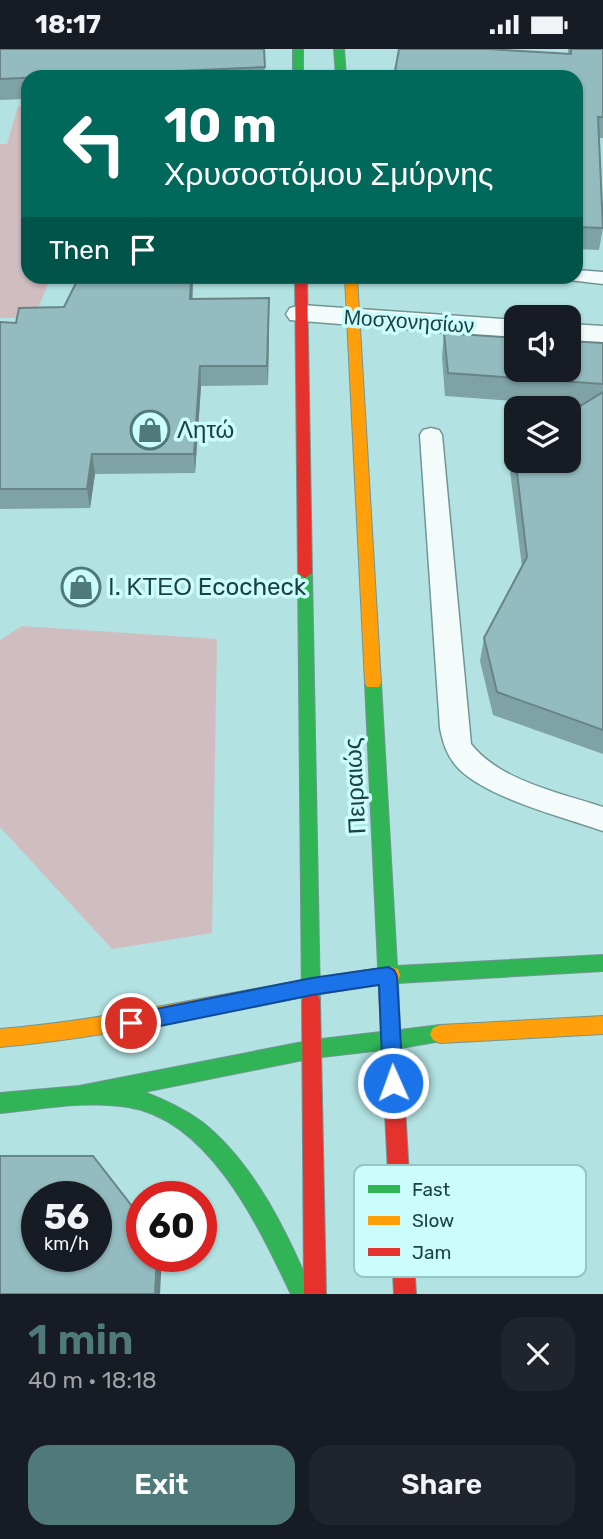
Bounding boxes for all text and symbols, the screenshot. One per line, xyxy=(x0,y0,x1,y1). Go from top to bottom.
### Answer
text: 18:17 xyxy=(35,9,101,40)
text: 10 m xyxy=(164,96,277,154)
icon: left xyxy=(49,98,140,189)
text: Χρυσοστόμου Σμύρνης xyxy=(164,155,494,193)
icon: arrive xyxy=(124,231,162,269)
text: Then xyxy=(49,235,110,266)
street label: Μοσχονησίων xyxy=(343,304,475,338)
map controls xyxy=(504,305,581,473)
button: sound xyxy=(504,305,581,382)
button: layers xyxy=(504,396,581,473)
shop icon: Λητώ xyxy=(129,409,171,451)
place label: Λητώ xyxy=(177,416,234,444)
shop icon: Ι. ΚΤΕΟ Ecocheck xyxy=(60,566,102,608)
place label: Ι. ΚΤΕΟ Ecocheck xyxy=(108,573,307,601)
street label: Πειραιώς xyxy=(338,737,372,835)
pin xyxy=(101,993,161,1053)
icon: arrive xyxy=(112,1004,150,1042)
position arrow xyxy=(356,1046,430,1120)
legend xyxy=(354,1165,586,1277)
text: Fast xyxy=(412,1178,451,1201)
speed limit sign: 60 xyxy=(126,1181,217,1272)
text: 56 xyxy=(44,1196,89,1238)
text: Slow xyxy=(412,1209,454,1232)
text: km/h xyxy=(44,1233,89,1255)
text: Jam xyxy=(412,1241,451,1264)
text: 1 min xyxy=(28,1315,134,1365)
button: close xyxy=(501,1317,575,1391)
text: 40 m · 18:18 xyxy=(28,1366,157,1394)
button: Exit xyxy=(28,1445,295,1525)
button: Share xyxy=(309,1445,575,1525)

